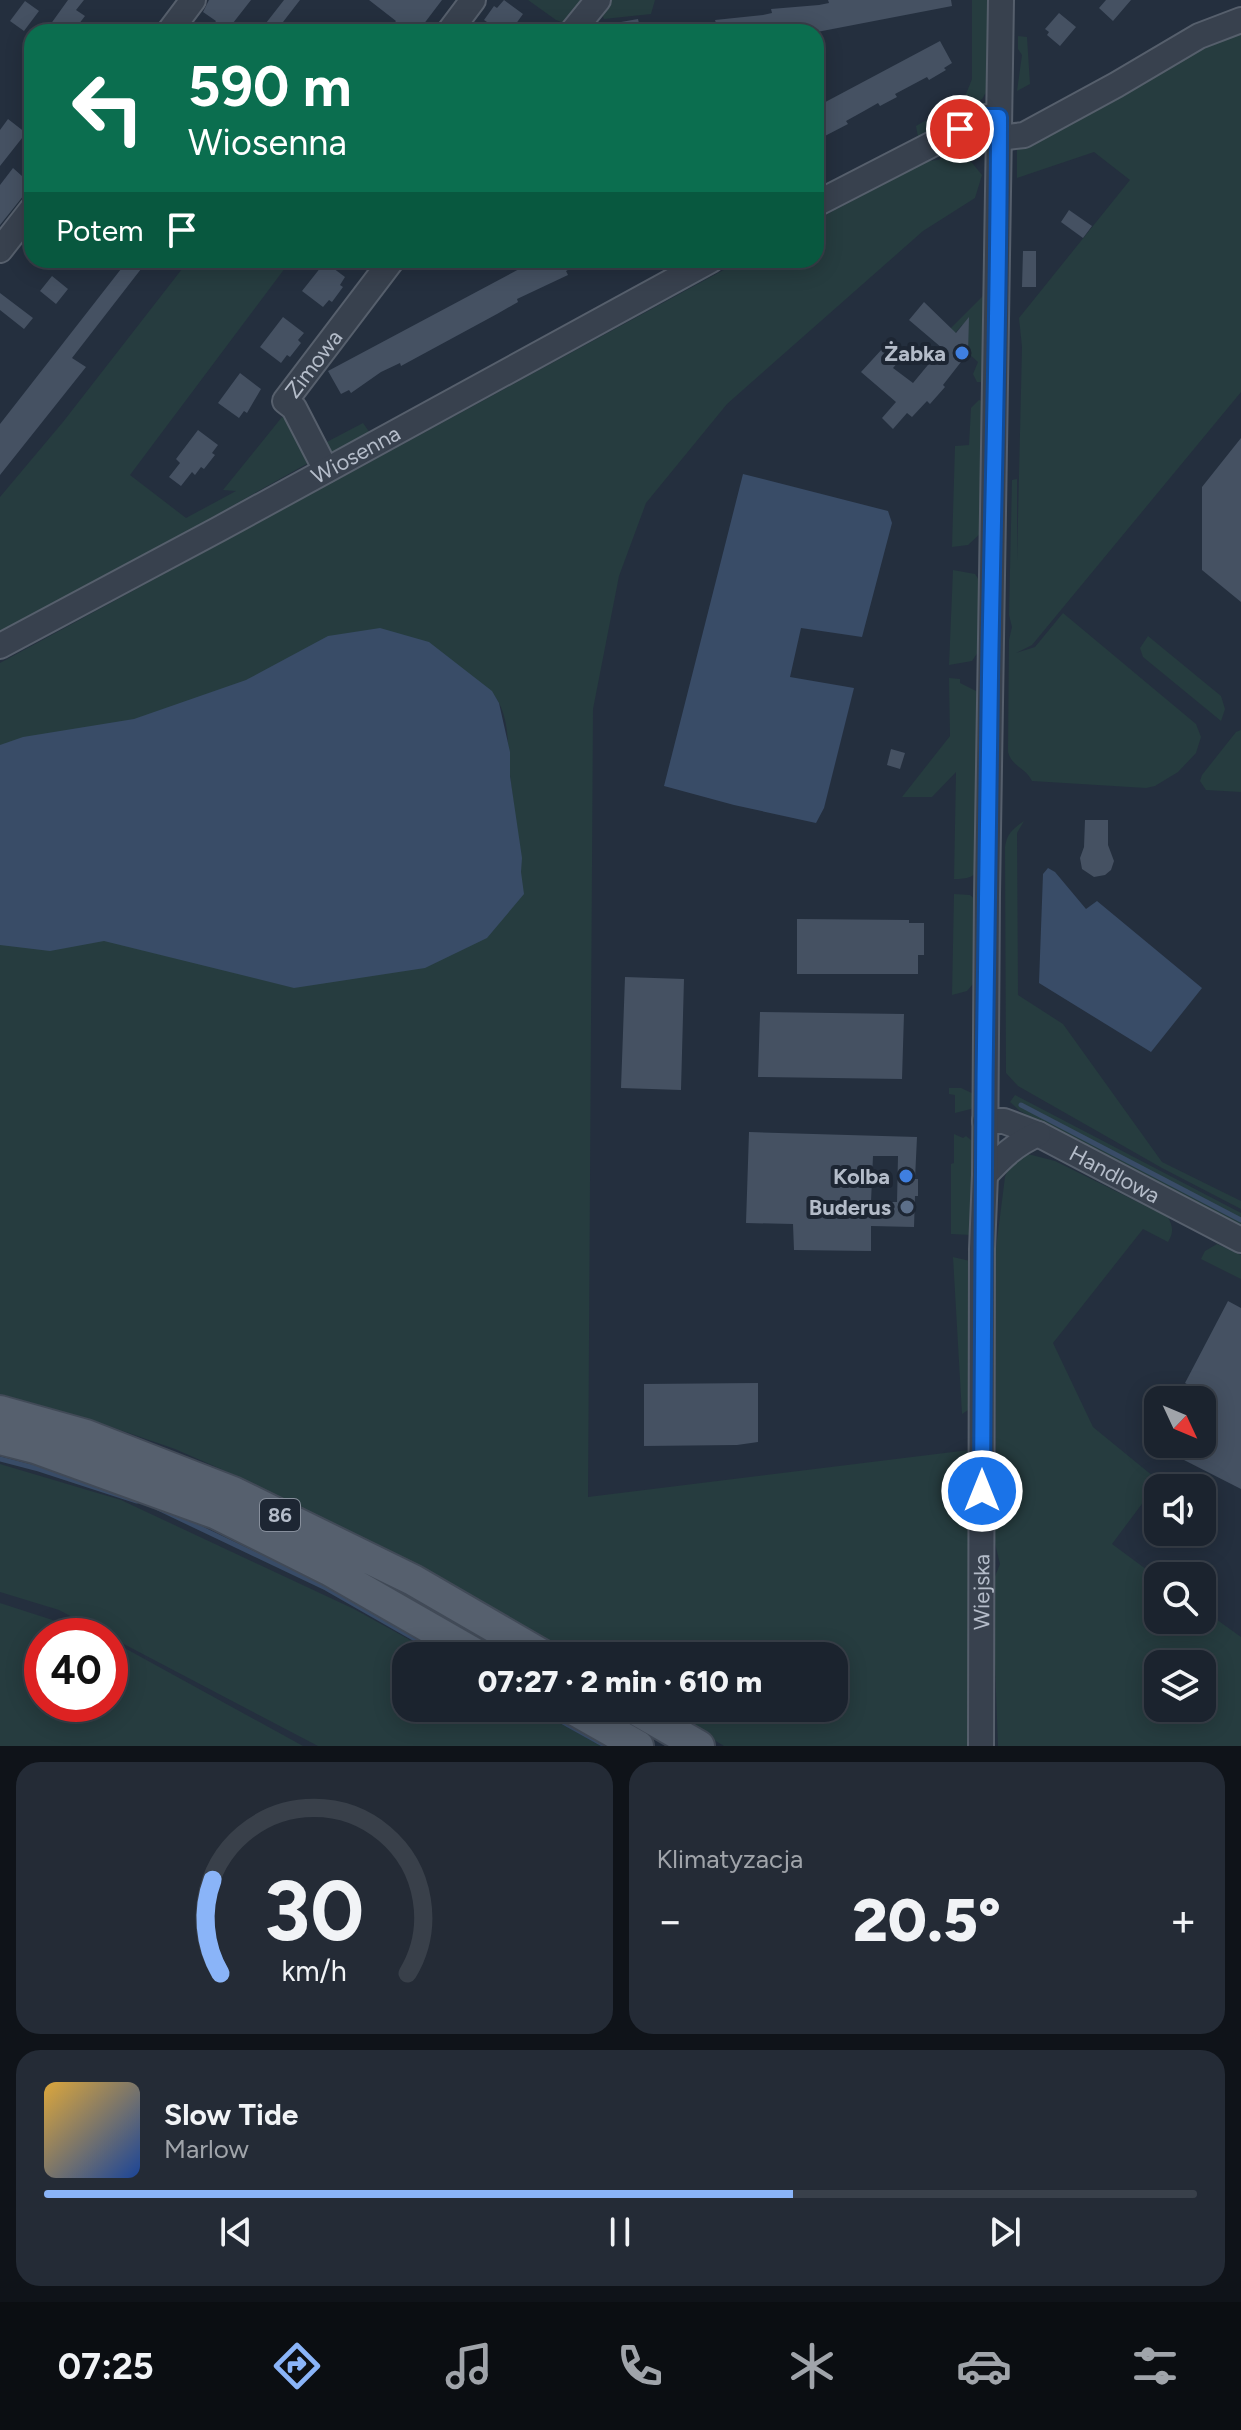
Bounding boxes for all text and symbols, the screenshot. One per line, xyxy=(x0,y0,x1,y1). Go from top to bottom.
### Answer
text: 590 m xyxy=(188,53,351,120)
icon: left xyxy=(56,56,160,160)
pin xyxy=(926,95,994,163)
icon: arrive xyxy=(938,107,982,151)
text: Wiosenna xyxy=(188,121,347,164)
icon: arrive xyxy=(160,208,204,252)
text: Potem xyxy=(56,212,144,249)
street label: Zimowa xyxy=(279,324,348,403)
place label: Żabka xyxy=(884,340,946,367)
marker: Żabka xyxy=(953,344,971,362)
street label: Wiosenna xyxy=(307,419,405,489)
street label: Handlowa xyxy=(1065,1139,1165,1209)
place label: Kolba xyxy=(833,1163,890,1190)
marker: Kolba xyxy=(897,1167,915,1185)
place label: Buderus xyxy=(809,1194,891,1221)
marker: Buderus xyxy=(898,1198,916,1216)
north arrow xyxy=(1144,1386,1216,1458)
map controls xyxy=(1144,1386,1216,1722)
position arrow xyxy=(940,1449,1024,1533)
button: sound xyxy=(1144,1474,1216,1546)
road number: 86 xyxy=(260,1499,300,1531)
street label: Wiejska xyxy=(968,1554,995,1630)
button: search xyxy=(1144,1562,1216,1634)
speed limit sign: 40 xyxy=(24,1618,128,1722)
button: layers xyxy=(1144,1650,1216,1722)
text: 07:27 · 2 min · 610 m xyxy=(478,1663,762,1700)
text: Klimatyzacja xyxy=(657,1843,803,1875)
text: 30 xyxy=(264,1861,364,1961)
text: 20.5° xyxy=(853,1884,1001,1956)
text: − xyxy=(657,1894,684,1947)
text: + xyxy=(1170,1894,1197,1947)
text: km/h xyxy=(282,1954,347,1988)
text: Slow Tide xyxy=(164,2096,298,2133)
text: Marlow xyxy=(164,2133,249,2165)
icon: previous xyxy=(214,2210,258,2254)
icon: pause xyxy=(598,2210,642,2254)
icon: next xyxy=(983,2210,1027,2254)
icon: directions xyxy=(269,2338,325,2394)
icon: music xyxy=(441,2338,497,2394)
icon: phone xyxy=(612,2338,668,2394)
icon: climate xyxy=(784,2338,840,2394)
icon: car xyxy=(956,2338,1012,2394)
icon: filters xyxy=(1127,2338,1183,2394)
text: 07:25 xyxy=(58,2345,154,2388)

